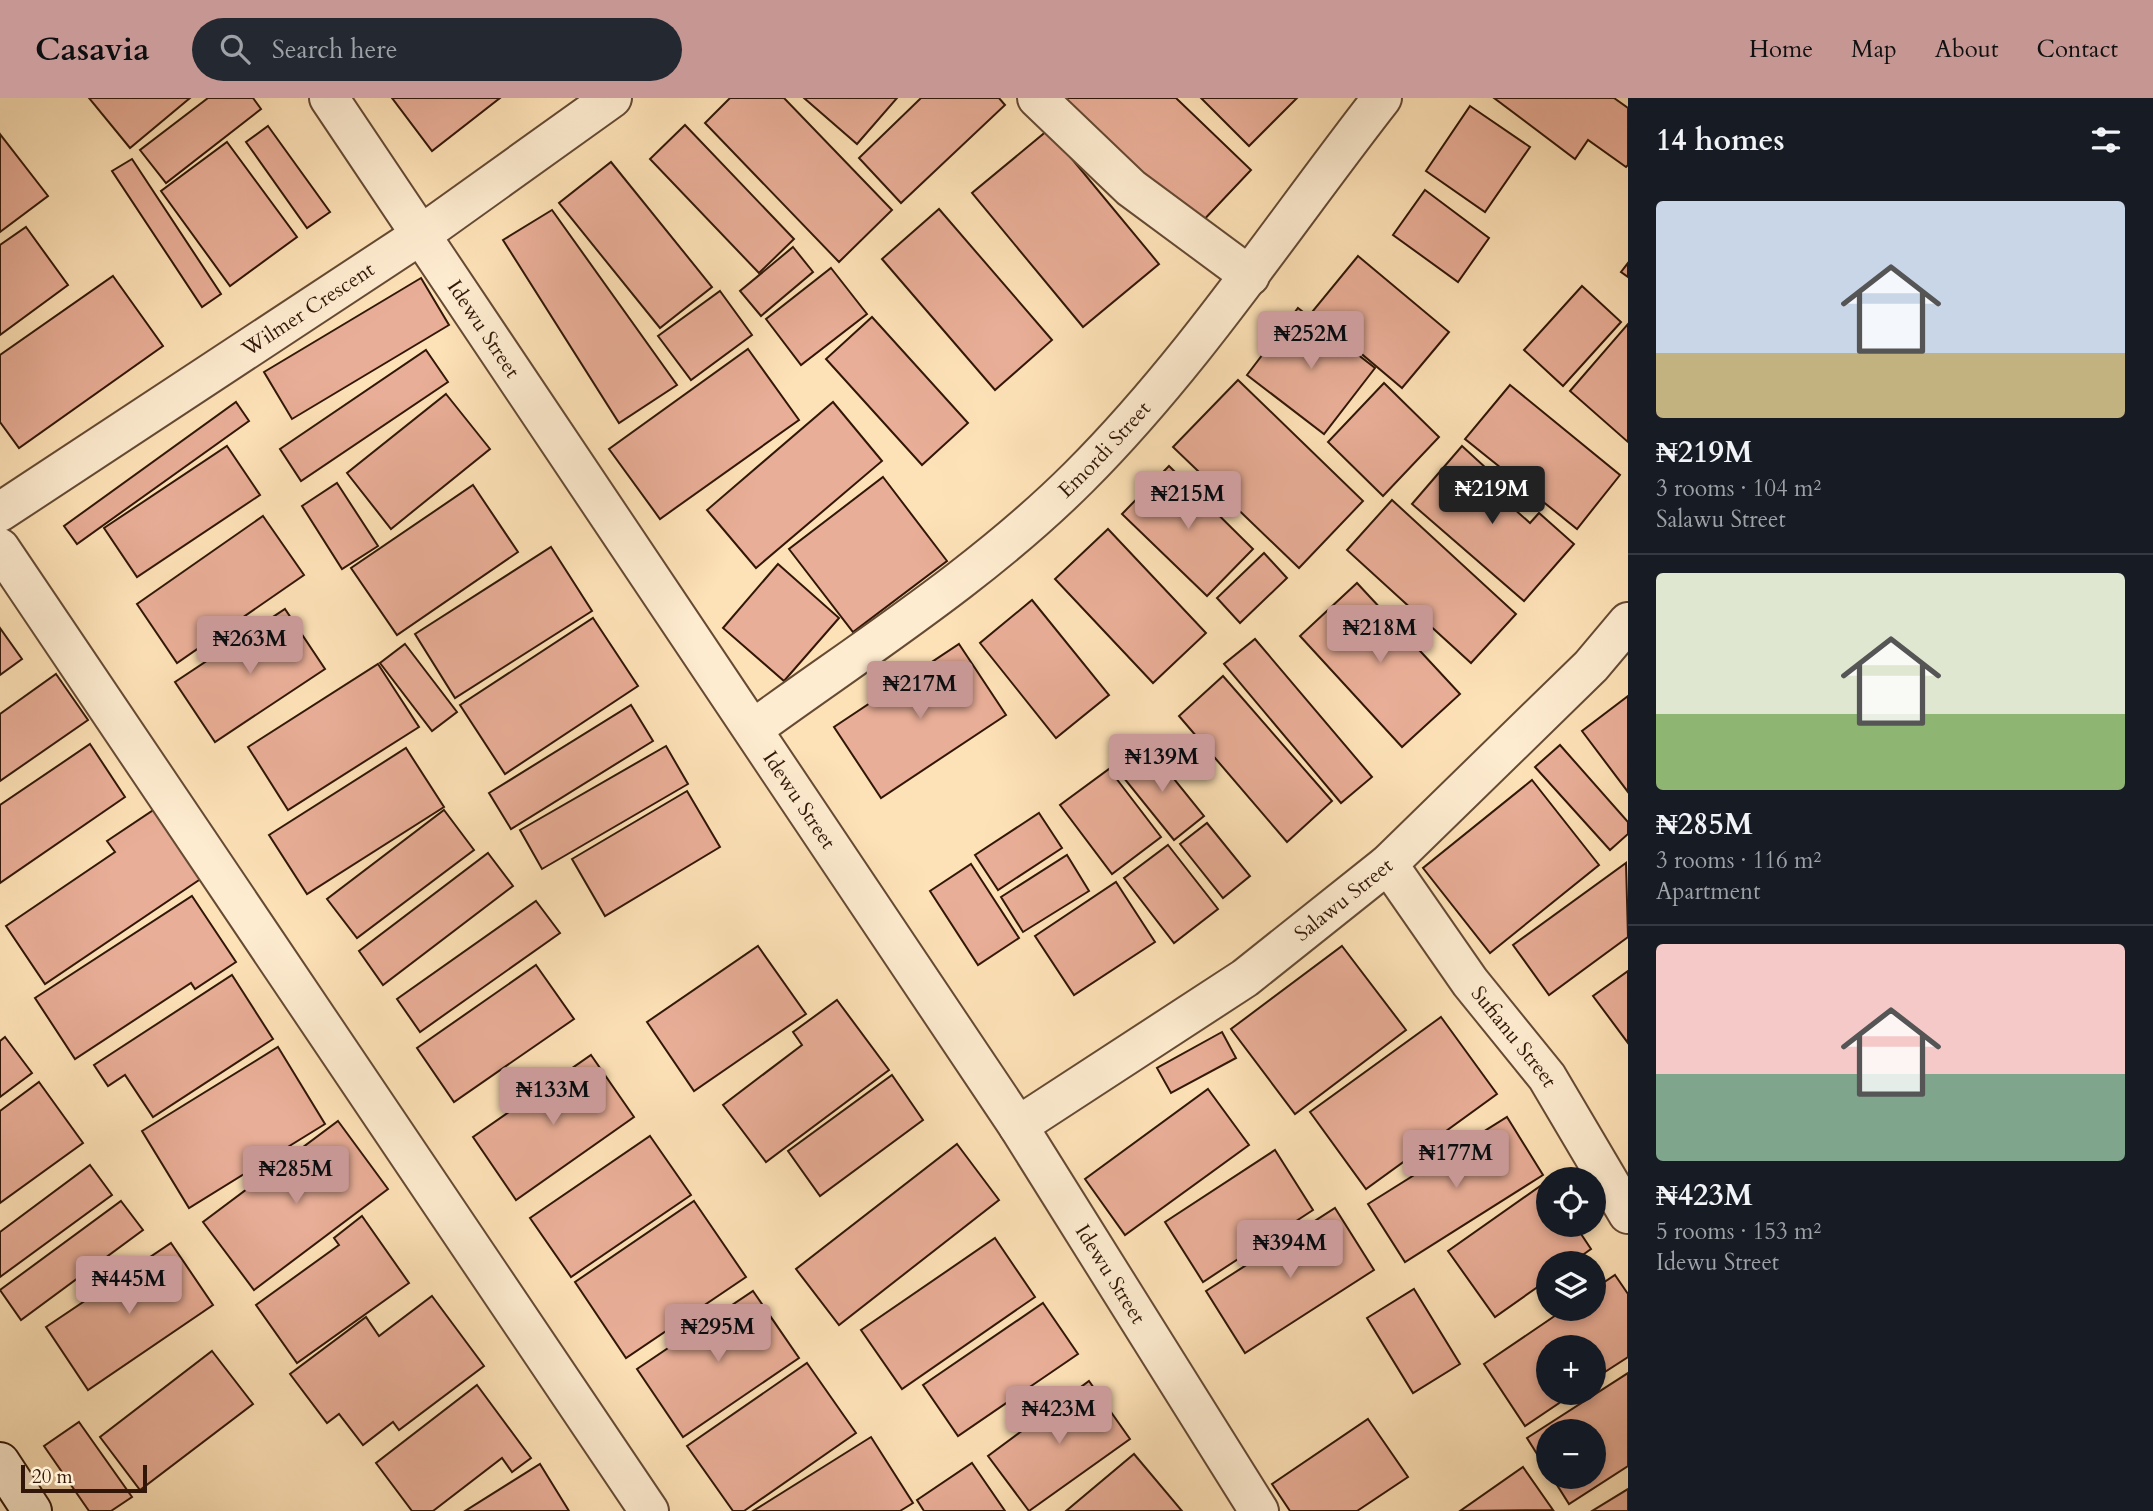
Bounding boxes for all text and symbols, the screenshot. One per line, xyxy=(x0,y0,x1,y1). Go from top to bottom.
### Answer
search box xyxy=(192,18,682,81)
text: Casavia xyxy=(35,27,150,72)
icon: search xyxy=(216,30,254,68)
text: Search here xyxy=(272,32,398,67)
text: Home xyxy=(1749,33,1813,66)
text: Map xyxy=(1851,33,1897,66)
text: About xyxy=(1935,33,1999,66)
text: Contact xyxy=(2037,33,2118,66)
text: 14 homes xyxy=(1656,120,1785,161)
icon: filters xyxy=(2087,121,2125,159)
icon: home xyxy=(1828,246,1954,372)
street label: Wilmer Crescent xyxy=(235,255,380,364)
street label: Idewu Street xyxy=(440,274,527,384)
pin: ₦252M xyxy=(1262,312,1360,371)
text: ₦252M xyxy=(1274,318,1348,349)
street label: Emordi Street xyxy=(1052,395,1157,504)
text: ₦219M xyxy=(1656,432,1753,473)
pin: ₦219M xyxy=(1443,466,1541,526)
pin: ₦215M xyxy=(1139,472,1237,531)
text: ₦219M xyxy=(1455,473,1529,504)
text: 3 rooms · 104 m² xyxy=(1656,473,1821,504)
text: ₦215M xyxy=(1151,478,1225,509)
text: Salawu Street xyxy=(1656,504,1786,535)
pin: ₦218M xyxy=(1331,606,1429,665)
text: ₦218M xyxy=(1343,612,1417,643)
pin: ₦263M xyxy=(201,616,299,676)
icon: home xyxy=(1828,618,1954,744)
text: ₦263M xyxy=(213,623,287,654)
pin: ₦217M xyxy=(871,662,969,721)
text: ₦217M xyxy=(883,668,957,699)
pin: ₦139M xyxy=(1113,734,1211,794)
text: ₦139M xyxy=(1125,741,1199,772)
street label: Idewu Street xyxy=(756,745,843,855)
text: ₦285M xyxy=(1656,804,1753,845)
text: 3 rooms · 116 m² xyxy=(1656,845,1821,876)
street label: Salawu Street xyxy=(1288,851,1399,948)
text: Apartment xyxy=(1656,876,1760,907)
street label: Sufianu Street xyxy=(1464,980,1564,1093)
icon: home xyxy=(1828,989,1954,1115)
pin: ₦133M xyxy=(504,1068,602,1127)
text: ₦133M xyxy=(516,1074,590,1105)
pin: ₦177M xyxy=(1407,1130,1505,1190)
text: ₦177M xyxy=(1419,1137,1493,1168)
pin: ₦285M xyxy=(247,1146,345,1206)
text: ₦285M xyxy=(259,1153,333,1184)
map controls xyxy=(1536,1167,1606,1489)
button: locate xyxy=(1536,1167,1606,1237)
text: ₦423M xyxy=(1656,1175,1753,1216)
text: 5 rooms · 153 m² xyxy=(1656,1216,1821,1247)
street label: Idewu Street xyxy=(1068,1219,1153,1330)
pin: ₦394M xyxy=(1241,1220,1339,1280)
text: ₦394M xyxy=(1253,1227,1327,1258)
text: Idewu Street xyxy=(1656,1247,1779,1278)
button: layers xyxy=(1536,1251,1606,1321)
pin: ₦445M xyxy=(80,1256,178,1316)
text: ₦445M xyxy=(92,1263,166,1294)
pin: ₦295M xyxy=(669,1304,767,1364)
text: ₦295M xyxy=(681,1311,755,1342)
button: + xyxy=(1536,1335,1606,1405)
pin: ₦423M xyxy=(1010,1386,1108,1446)
text: ₦423M xyxy=(1022,1393,1096,1424)
button: − xyxy=(1536,1419,1606,1489)
scale bar xyxy=(21,1462,147,1494)
text: 20 m xyxy=(32,1464,73,1490)

